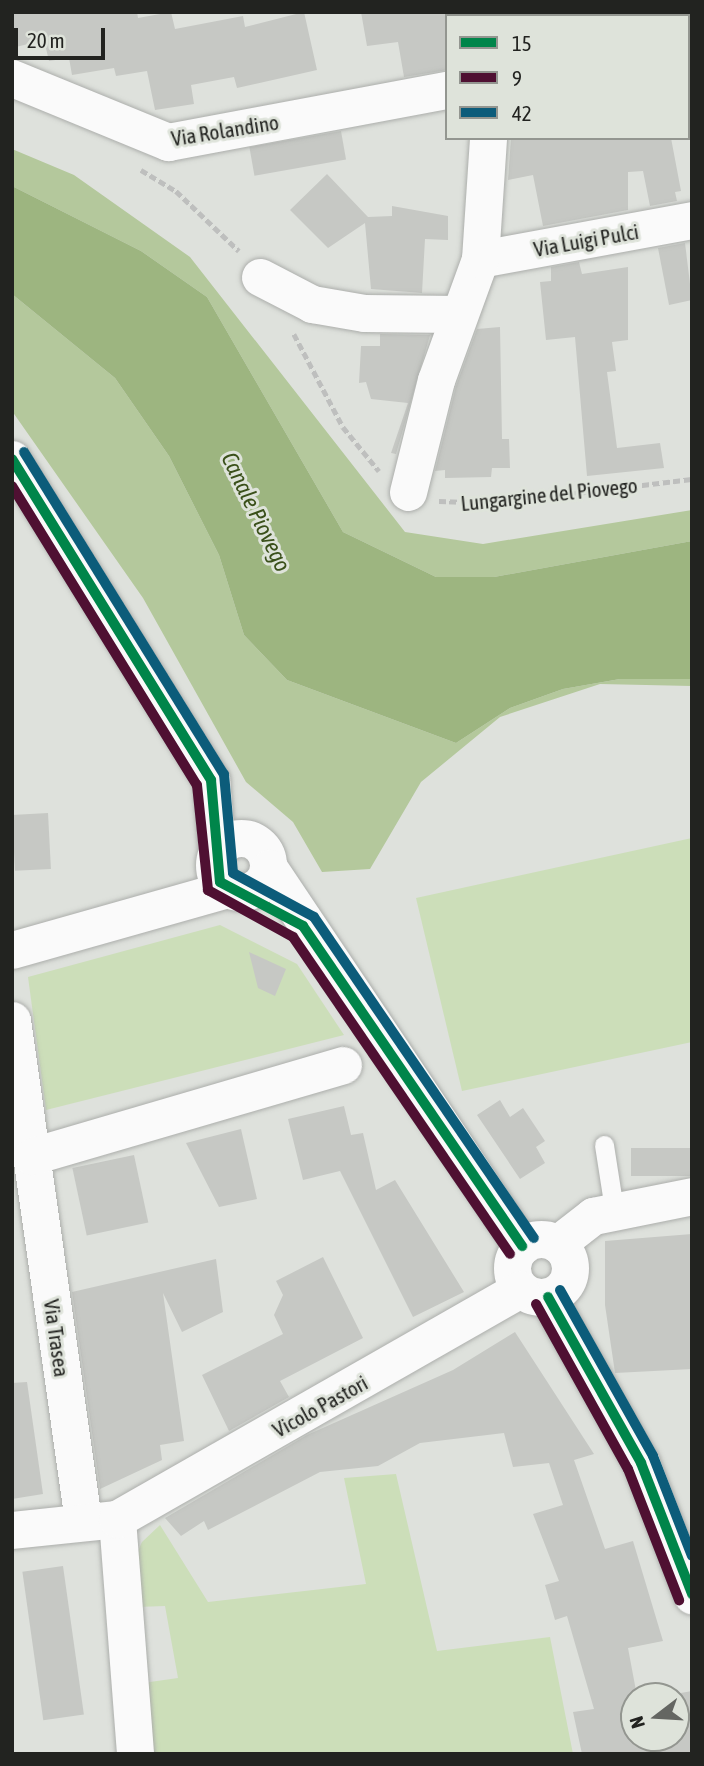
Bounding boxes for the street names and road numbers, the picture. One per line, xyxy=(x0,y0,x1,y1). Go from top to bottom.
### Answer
street label: Via Rolandino xyxy=(169,109,281,151)
street label: Via Luigi Pulci xyxy=(532,218,640,262)
street label: Lungargine del Piovego xyxy=(459,472,639,516)
street label: Via Trasea xyxy=(39,1298,75,1378)
street label: Vicolo Pastori xyxy=(268,1370,372,1442)

